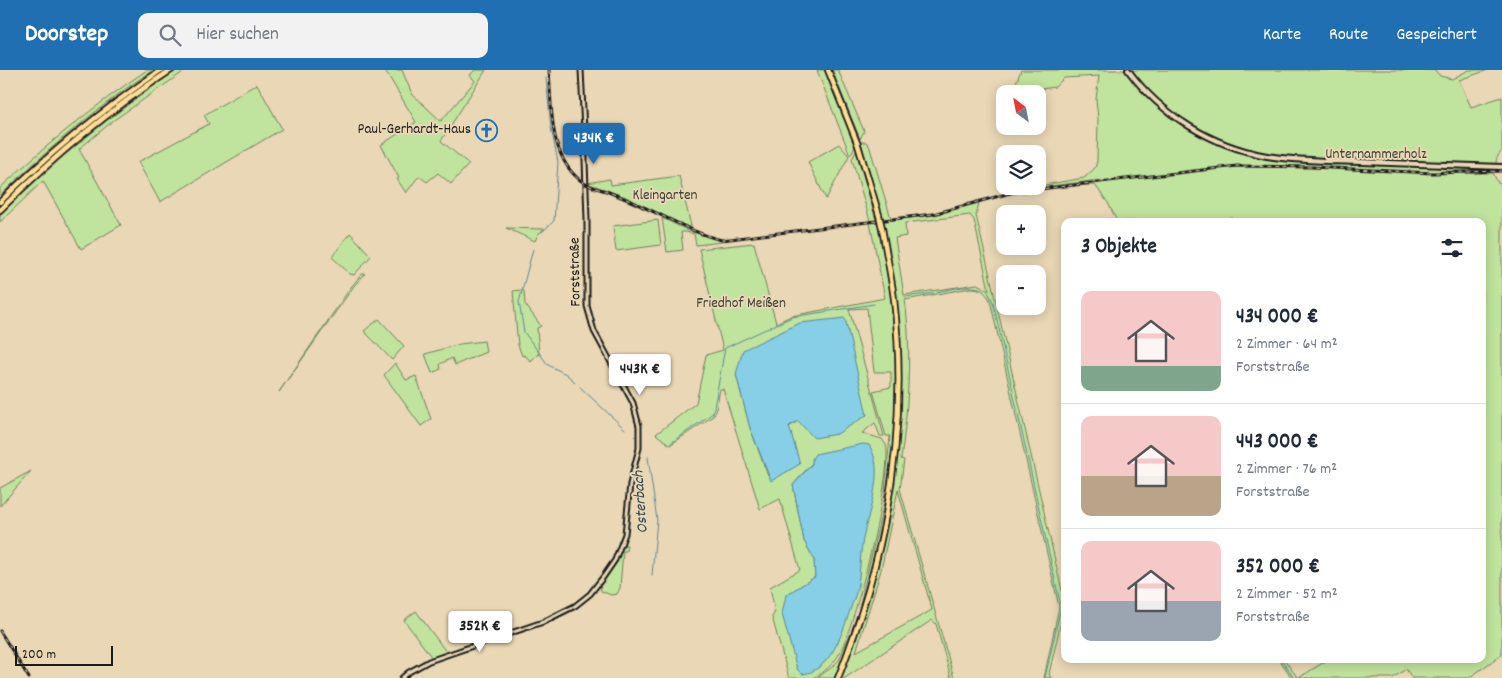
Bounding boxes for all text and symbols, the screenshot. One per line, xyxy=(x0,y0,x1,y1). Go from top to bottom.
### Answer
search box xyxy=(138,13,488,58)
text: Doorstep xyxy=(25,18,108,52)
icon: search xyxy=(156,21,184,49)
text: Hier suchen xyxy=(196,22,279,49)
text: Karte xyxy=(1263,23,1301,48)
text: Route xyxy=(1329,23,1368,48)
text: Gespeichert xyxy=(1396,23,1477,48)
north arrow xyxy=(996,85,1046,135)
map controls xyxy=(996,85,1046,315)
church icon: Paul-Gerhardt-Haus xyxy=(475,118,499,142)
place label: Paul-Gerhardt-Haus xyxy=(358,119,471,141)
pin: 434K € xyxy=(553,122,635,165)
text: 434K € xyxy=(574,127,614,150)
park label: Unternammerholz xyxy=(1325,144,1427,166)
button: layers xyxy=(996,145,1046,195)
park label: Kleingarten xyxy=(632,185,698,207)
button: + xyxy=(996,205,1046,255)
text: 3 Objekte xyxy=(1081,233,1157,263)
icon: filters xyxy=(1438,234,1466,262)
street label: Forststraße xyxy=(564,237,588,307)
button: − xyxy=(996,265,1046,315)
park label: Friedhof Meißen xyxy=(696,293,786,315)
text: 434 000 € xyxy=(1236,303,1318,333)
icon: home xyxy=(1121,311,1181,371)
text: 2 Zimmer · 64 m² xyxy=(1236,333,1338,356)
pin: 443K € xyxy=(599,354,681,396)
text: Forststraße xyxy=(1236,356,1310,379)
text: 443K € xyxy=(620,358,660,381)
text: 443 000 € xyxy=(1236,428,1318,458)
icon: home xyxy=(1121,436,1181,496)
text: 2 Zimmer · 76 m² xyxy=(1236,458,1337,481)
water label: Osterbach xyxy=(627,469,655,534)
text: Forststraße xyxy=(1236,481,1310,504)
text: 352 000 € xyxy=(1236,553,1320,583)
icon: home xyxy=(1121,561,1181,621)
text: 2 Zimmer · 52 m² xyxy=(1236,583,1337,606)
text: Forststraße xyxy=(1236,606,1310,629)
pin: 352K € xyxy=(439,610,521,653)
text: 352K € xyxy=(459,615,501,638)
scale bar xyxy=(15,643,112,666)
text: 200 m xyxy=(22,645,56,665)

